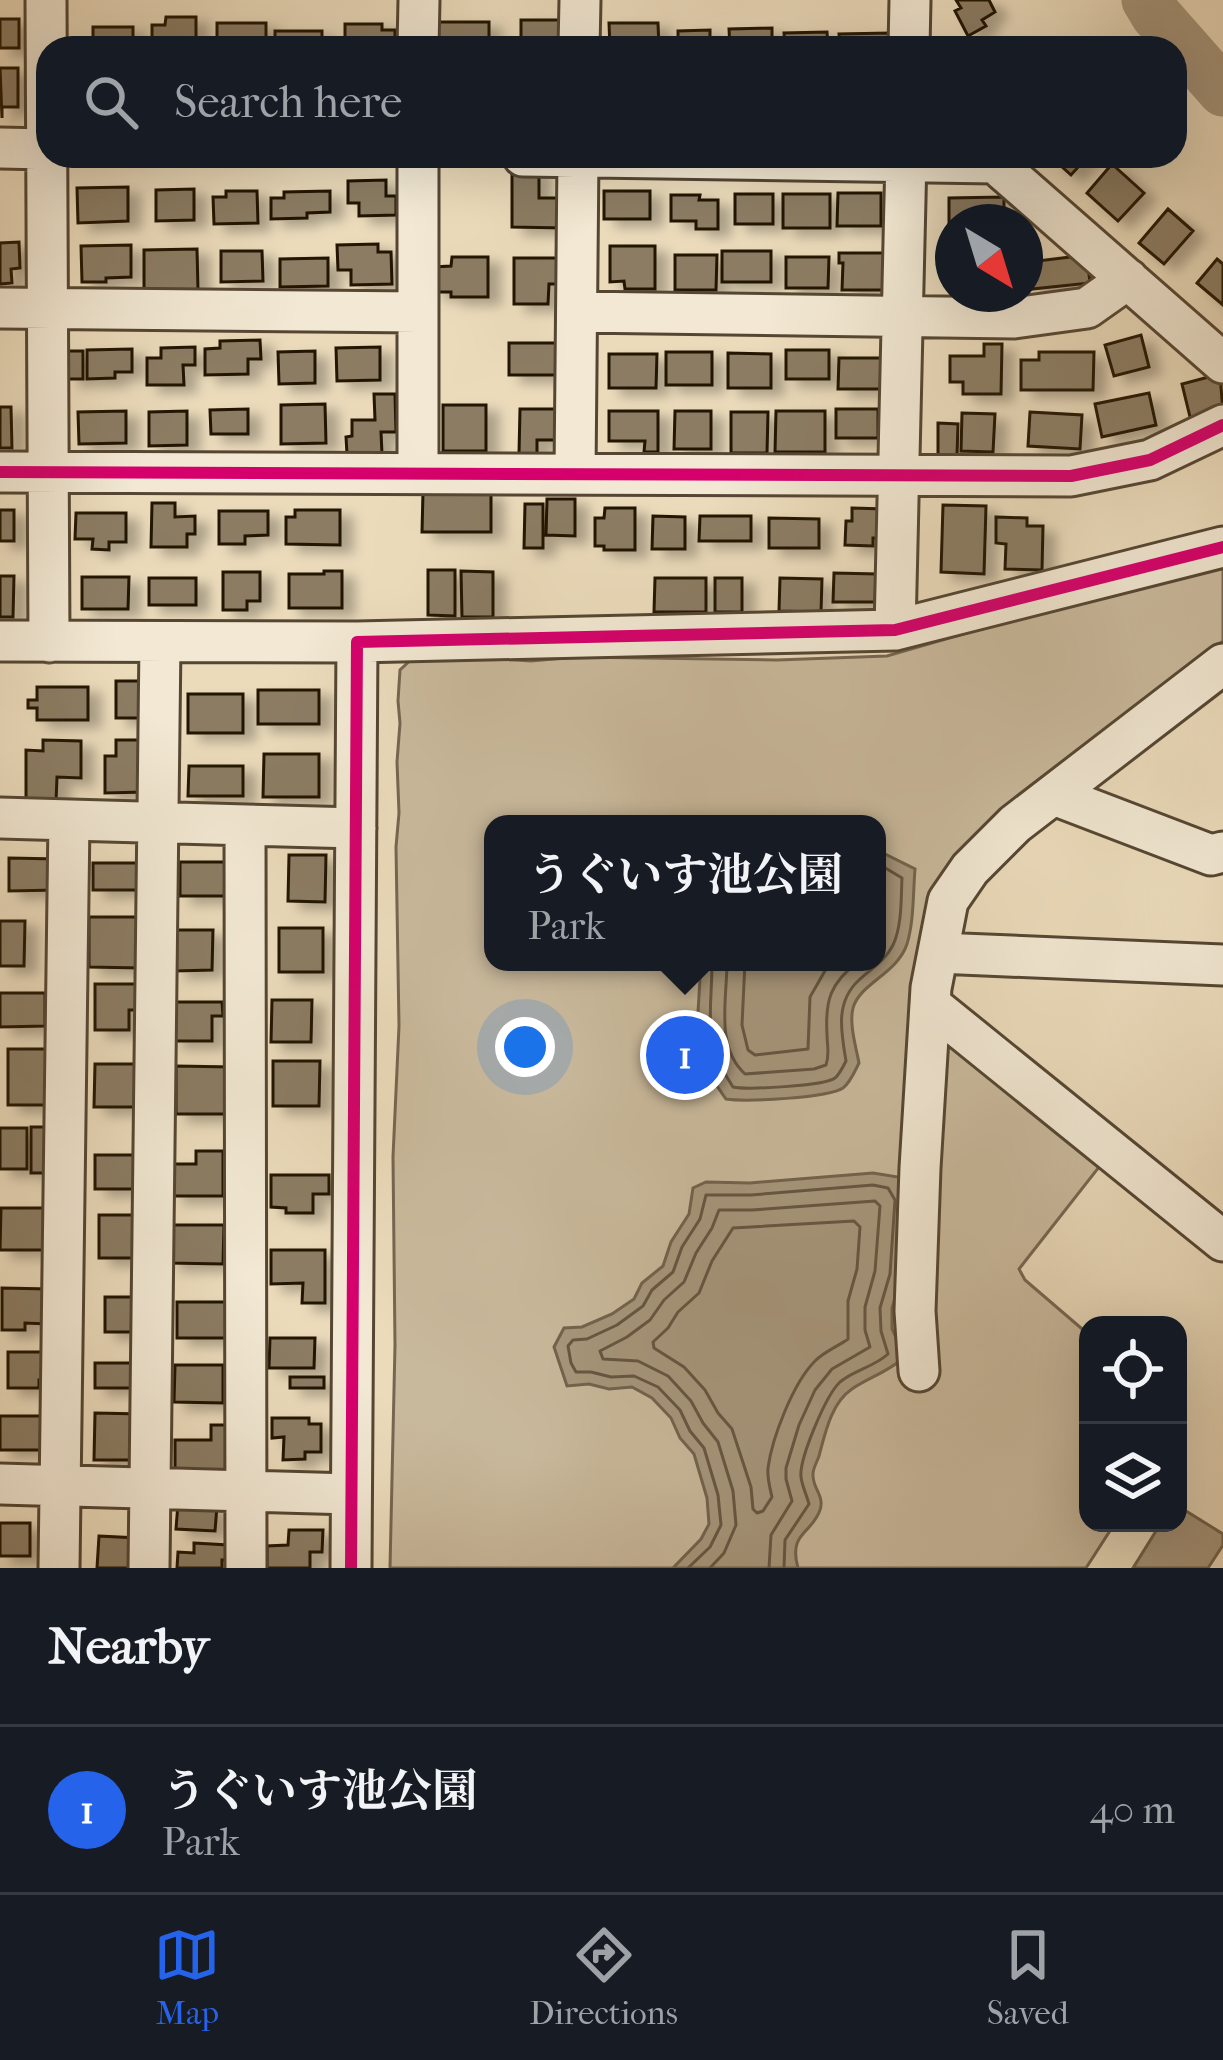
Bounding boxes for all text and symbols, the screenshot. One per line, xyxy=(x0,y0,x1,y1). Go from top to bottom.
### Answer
search box xyxy=(36,36,1187,168)
icon: search xyxy=(78,69,144,135)
text: Search here xyxy=(174,76,402,129)
north arrow xyxy=(935,204,1043,312)
popup xyxy=(484,815,886,971)
text: うぐいす池公園 xyxy=(527,849,843,902)
text: Park xyxy=(527,903,605,949)
pin: 1 xyxy=(646,1010,724,1100)
your location xyxy=(495,1017,555,1077)
map controls xyxy=(1079,1316,1187,1532)
button: locate xyxy=(1079,1316,1187,1424)
button: layers xyxy=(1079,1424,1187,1532)
text: Nearby xyxy=(48,1616,209,1676)
text: うぐいす池公園 xyxy=(162,1765,477,1818)
text: 1 xyxy=(80,1787,94,1833)
text: 40 m xyxy=(1090,1787,1175,1833)
text: Park xyxy=(162,1819,240,1865)
tab: Map xyxy=(154,1922,220,2033)
tab: Directions xyxy=(529,1922,678,2033)
tab: Saved xyxy=(987,1922,1069,2033)

